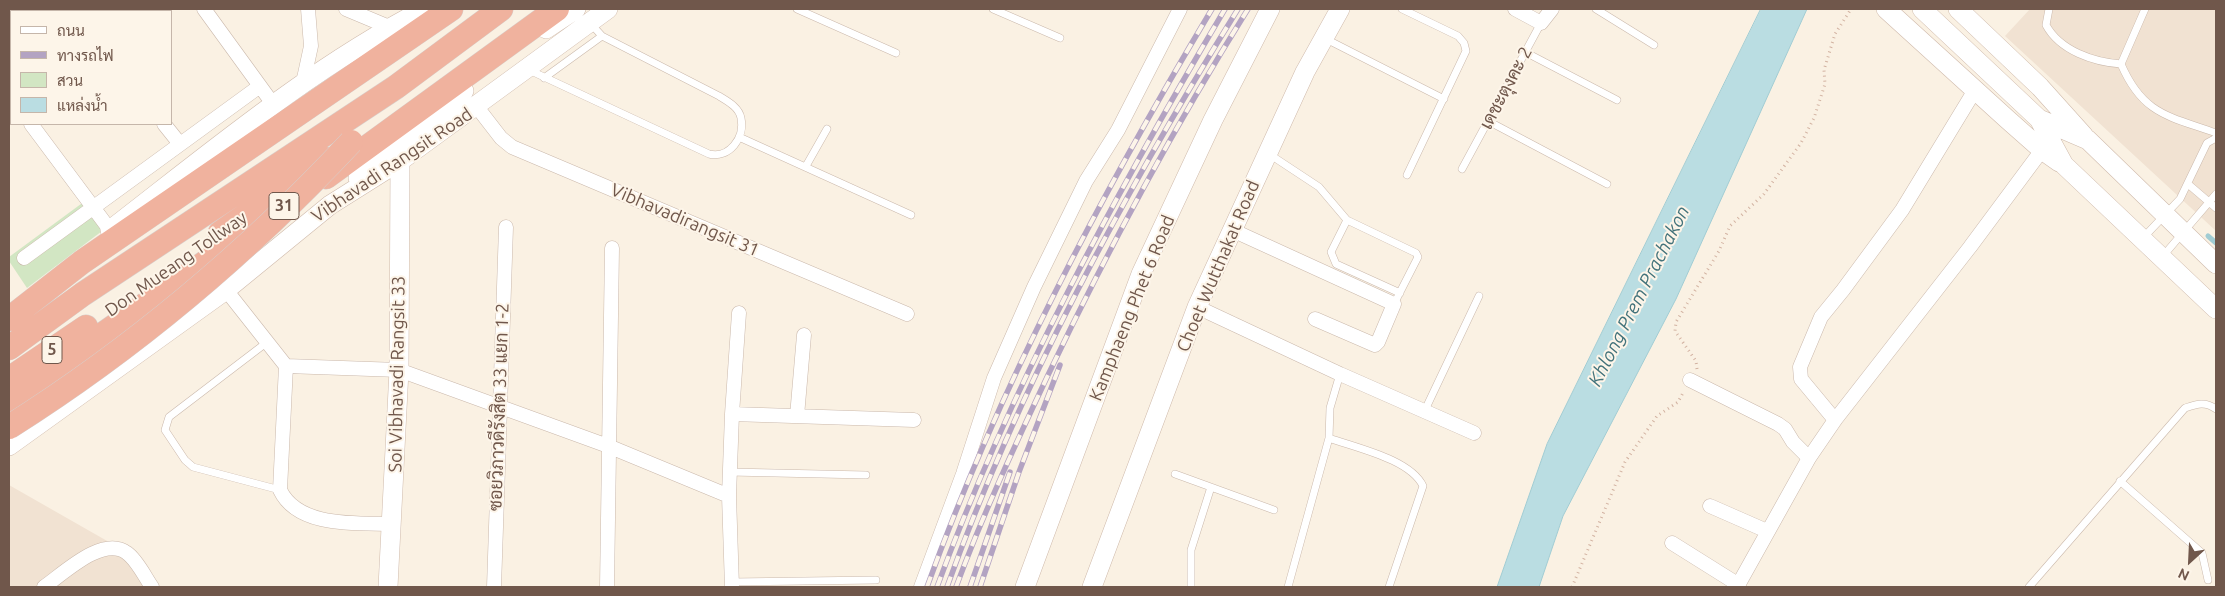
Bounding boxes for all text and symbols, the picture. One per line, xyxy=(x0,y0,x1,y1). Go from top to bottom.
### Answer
legend xyxy=(10,10,172,125)
text: ถนน xyxy=(57,22,85,39)
street label: เดชะตุงคะ 2 xyxy=(1475,43,1537,133)
text: ทางรถไฟ xyxy=(57,47,114,64)
text: สวน xyxy=(57,72,83,89)
text: แหล่งน้ำ xyxy=(57,97,108,114)
street label: Vibhavadi Rangsit Road xyxy=(307,103,477,227)
street label: Choet Wutthakat Road xyxy=(1172,177,1264,355)
street label: Vibhavadirangsit 31 xyxy=(607,179,763,261)
road number: 31 xyxy=(269,192,299,220)
water label: Khlong Prem Prachakon xyxy=(1584,202,1694,390)
street label: Don Mueang Tollway xyxy=(101,207,251,321)
street label: Kamphaeng Phet 6 Road xyxy=(1085,212,1179,404)
street label: Soi Vibhavadi Rangsit 33 xyxy=(384,275,410,473)
street label: ซอยวิภาวดีรังสิต 33 แยก 1-2 xyxy=(485,303,513,511)
road number: 5 xyxy=(42,336,62,364)
north arrow xyxy=(2165,536,2215,586)
text: N xyxy=(2176,565,2192,584)

